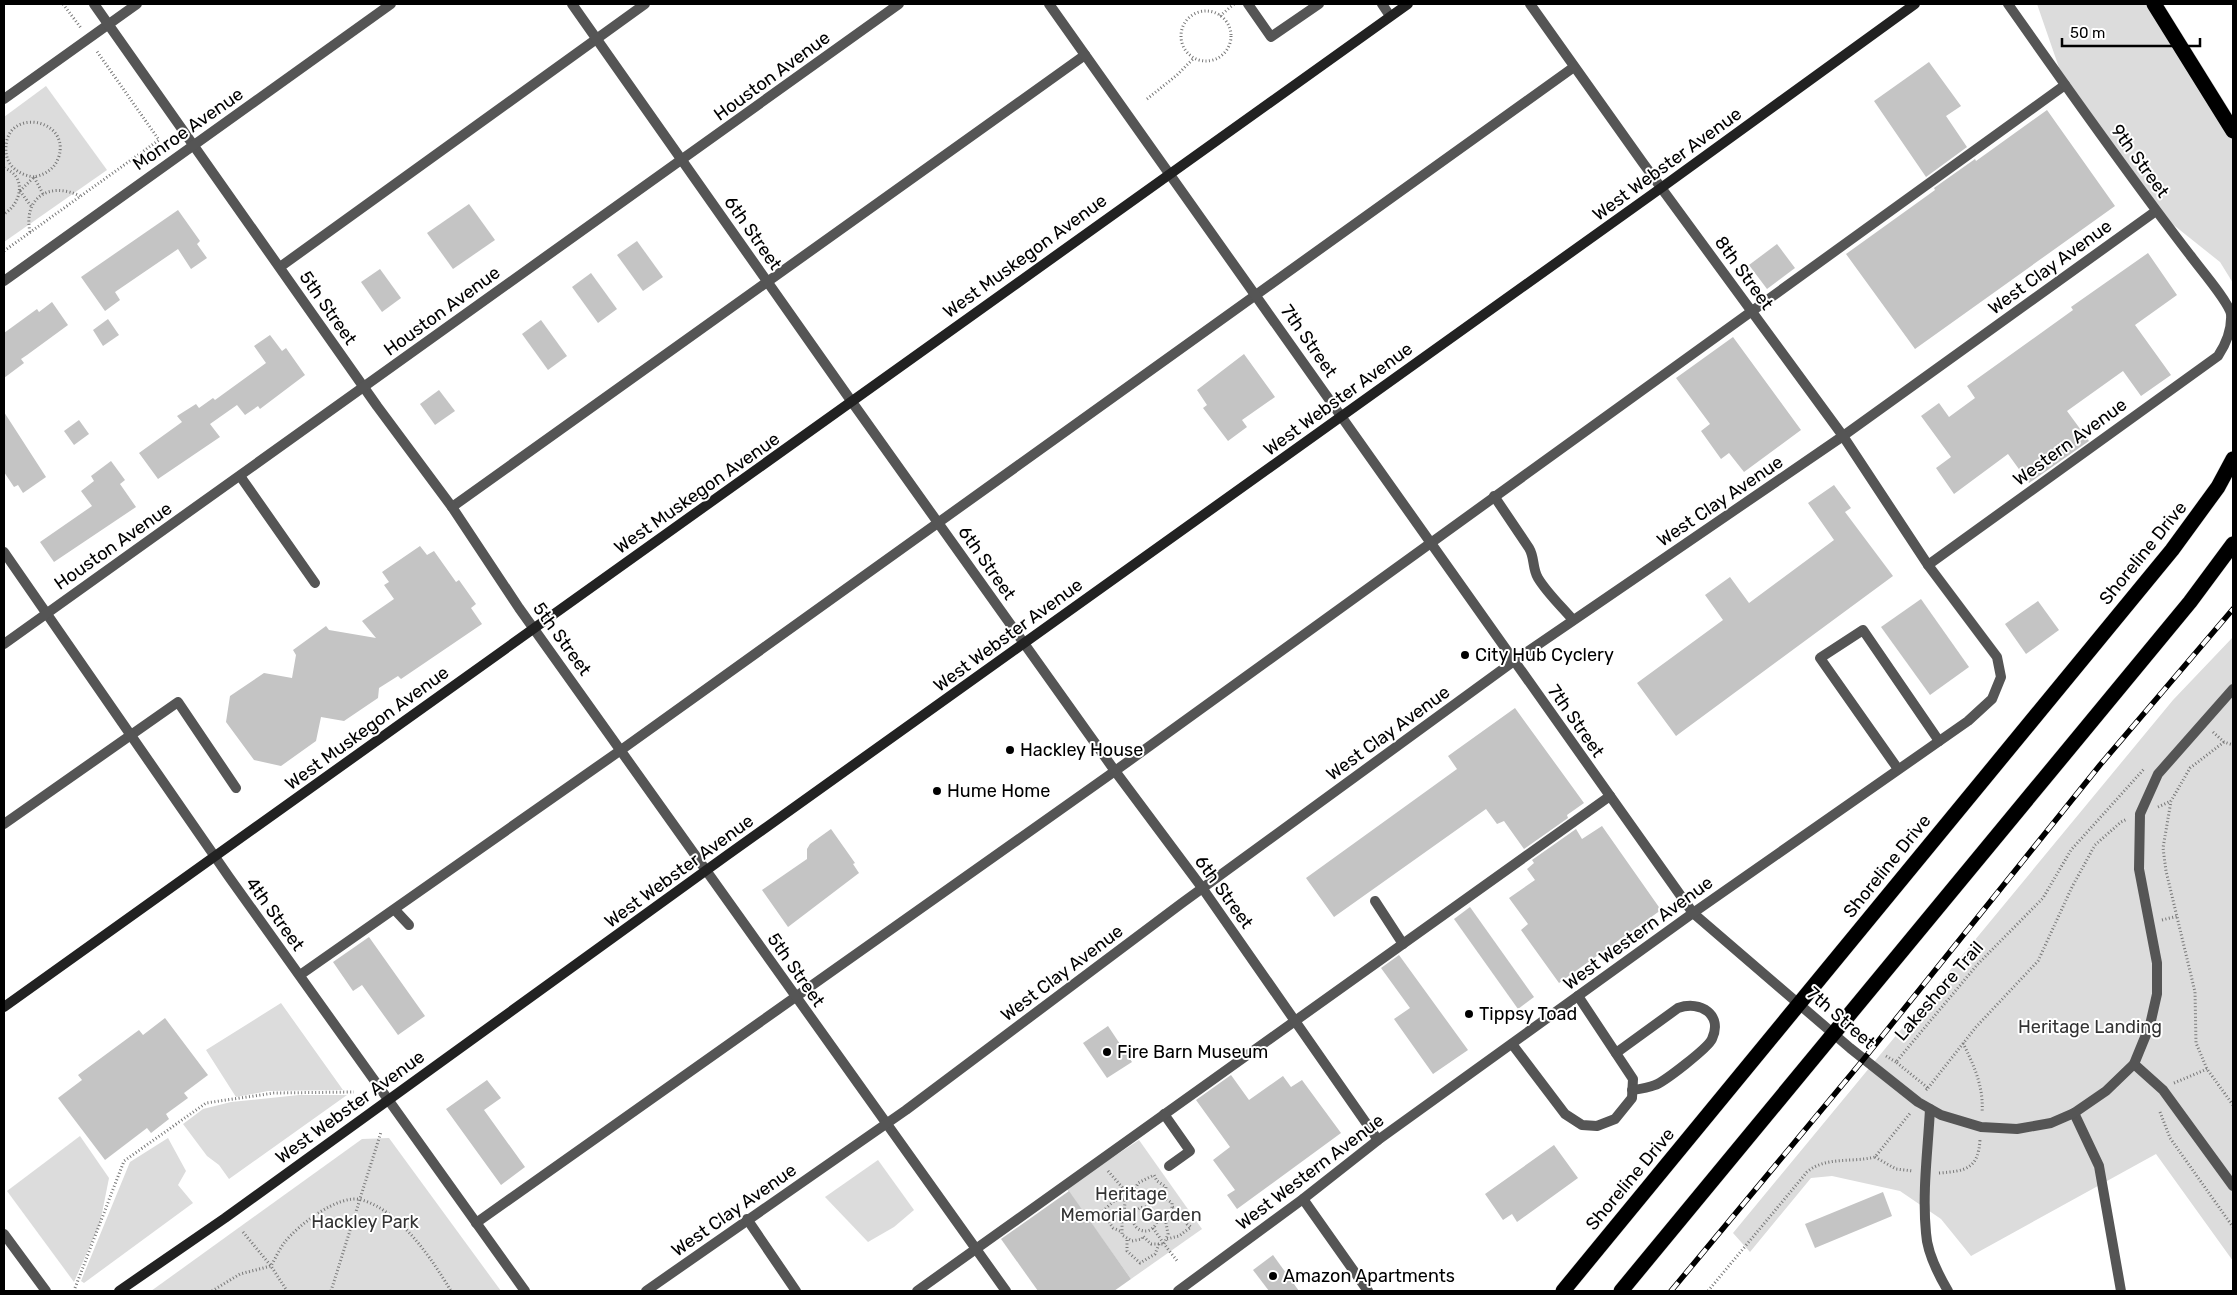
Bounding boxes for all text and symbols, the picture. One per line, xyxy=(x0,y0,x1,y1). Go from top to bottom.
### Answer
scale bar xyxy=(2062,15,2200,47)
text: 50 m xyxy=(2070,24,2105,42)
street label: Houston Avenue xyxy=(710,26,834,126)
street label: Monroe Avenue xyxy=(129,83,247,175)
street label: West Webster Avenue xyxy=(1588,102,1746,226)
street label: 9th Street xyxy=(2106,120,2174,202)
street label: West Muskegon Avenue xyxy=(939,189,1111,323)
street label: 6th Street xyxy=(720,192,786,274)
street label: West Clay Avenue xyxy=(1984,215,2116,319)
street label: 8th Street xyxy=(1710,232,1778,314)
street label: Houston Avenue xyxy=(380,261,504,361)
street label: 5th Street xyxy=(295,267,361,349)
street label: 7th Street xyxy=(1276,300,1342,382)
street label: West Webster Avenue xyxy=(1259,337,1417,461)
street label: Western Avenue xyxy=(2009,393,2131,491)
street label: West Muskegon Avenue xyxy=(610,428,784,558)
street label: West Clay Avenue xyxy=(1653,451,1787,551)
street label: Houston Avenue xyxy=(50,497,176,595)
street label: Shoreline Drive xyxy=(2095,497,2191,609)
street label: 6th Street xyxy=(954,522,1020,604)
street label: West Webster Avenue xyxy=(929,573,1087,697)
street label: 5th Street xyxy=(528,598,596,680)
place label: City Hub Cyclery xyxy=(1475,644,1614,666)
marker: City Hub Cyclery xyxy=(1459,649,1471,661)
street label: West Muskegon Avenue xyxy=(281,661,453,795)
street label: 7th Street xyxy=(1543,680,1609,762)
street label: West Clay Avenue xyxy=(1322,681,1454,785)
place label: Hackley House xyxy=(1020,739,1143,761)
marker: Hackley House xyxy=(1004,744,1016,756)
place label: Hume Home xyxy=(947,780,1050,802)
marker: Hume Home xyxy=(931,785,943,797)
street label: West Webster Avenue xyxy=(600,809,758,933)
street label: Shoreline Drive xyxy=(1839,810,1935,922)
street label: 6th Street xyxy=(1190,851,1258,933)
street label: West Western Avenue xyxy=(1559,871,1717,995)
street label: 4th Street xyxy=(241,873,309,955)
street label: West Clay Avenue xyxy=(997,920,1127,1026)
street label: 5th Street xyxy=(763,929,829,1011)
street label: Lakeshore Trail xyxy=(1890,937,1988,1045)
street label: 7th Street xyxy=(1802,982,1880,1054)
place label: Tippsy Toad xyxy=(1479,1003,1577,1025)
marker: Tippsy Toad xyxy=(1463,1008,1475,1020)
park label: Heritage Landing xyxy=(2018,1016,2162,1038)
place label: Fire Barn Museum xyxy=(1117,1041,1268,1063)
street label: West Webster Avenue xyxy=(271,1045,429,1169)
marker: Fire Barn Museum xyxy=(1101,1046,1113,1058)
street label: West Western Avenue xyxy=(1232,1109,1388,1235)
street label: Shoreline Drive xyxy=(1581,1123,1679,1235)
street label: West Clay Avenue xyxy=(667,1159,801,1261)
park label: Heritage Memorial Garden xyxy=(1060,1183,1202,1226)
park label: Hackley Park xyxy=(311,1211,419,1233)
place label: Amazon Apartments xyxy=(1283,1265,1455,1287)
marker: Amazon Apartments xyxy=(1267,1270,1279,1282)

